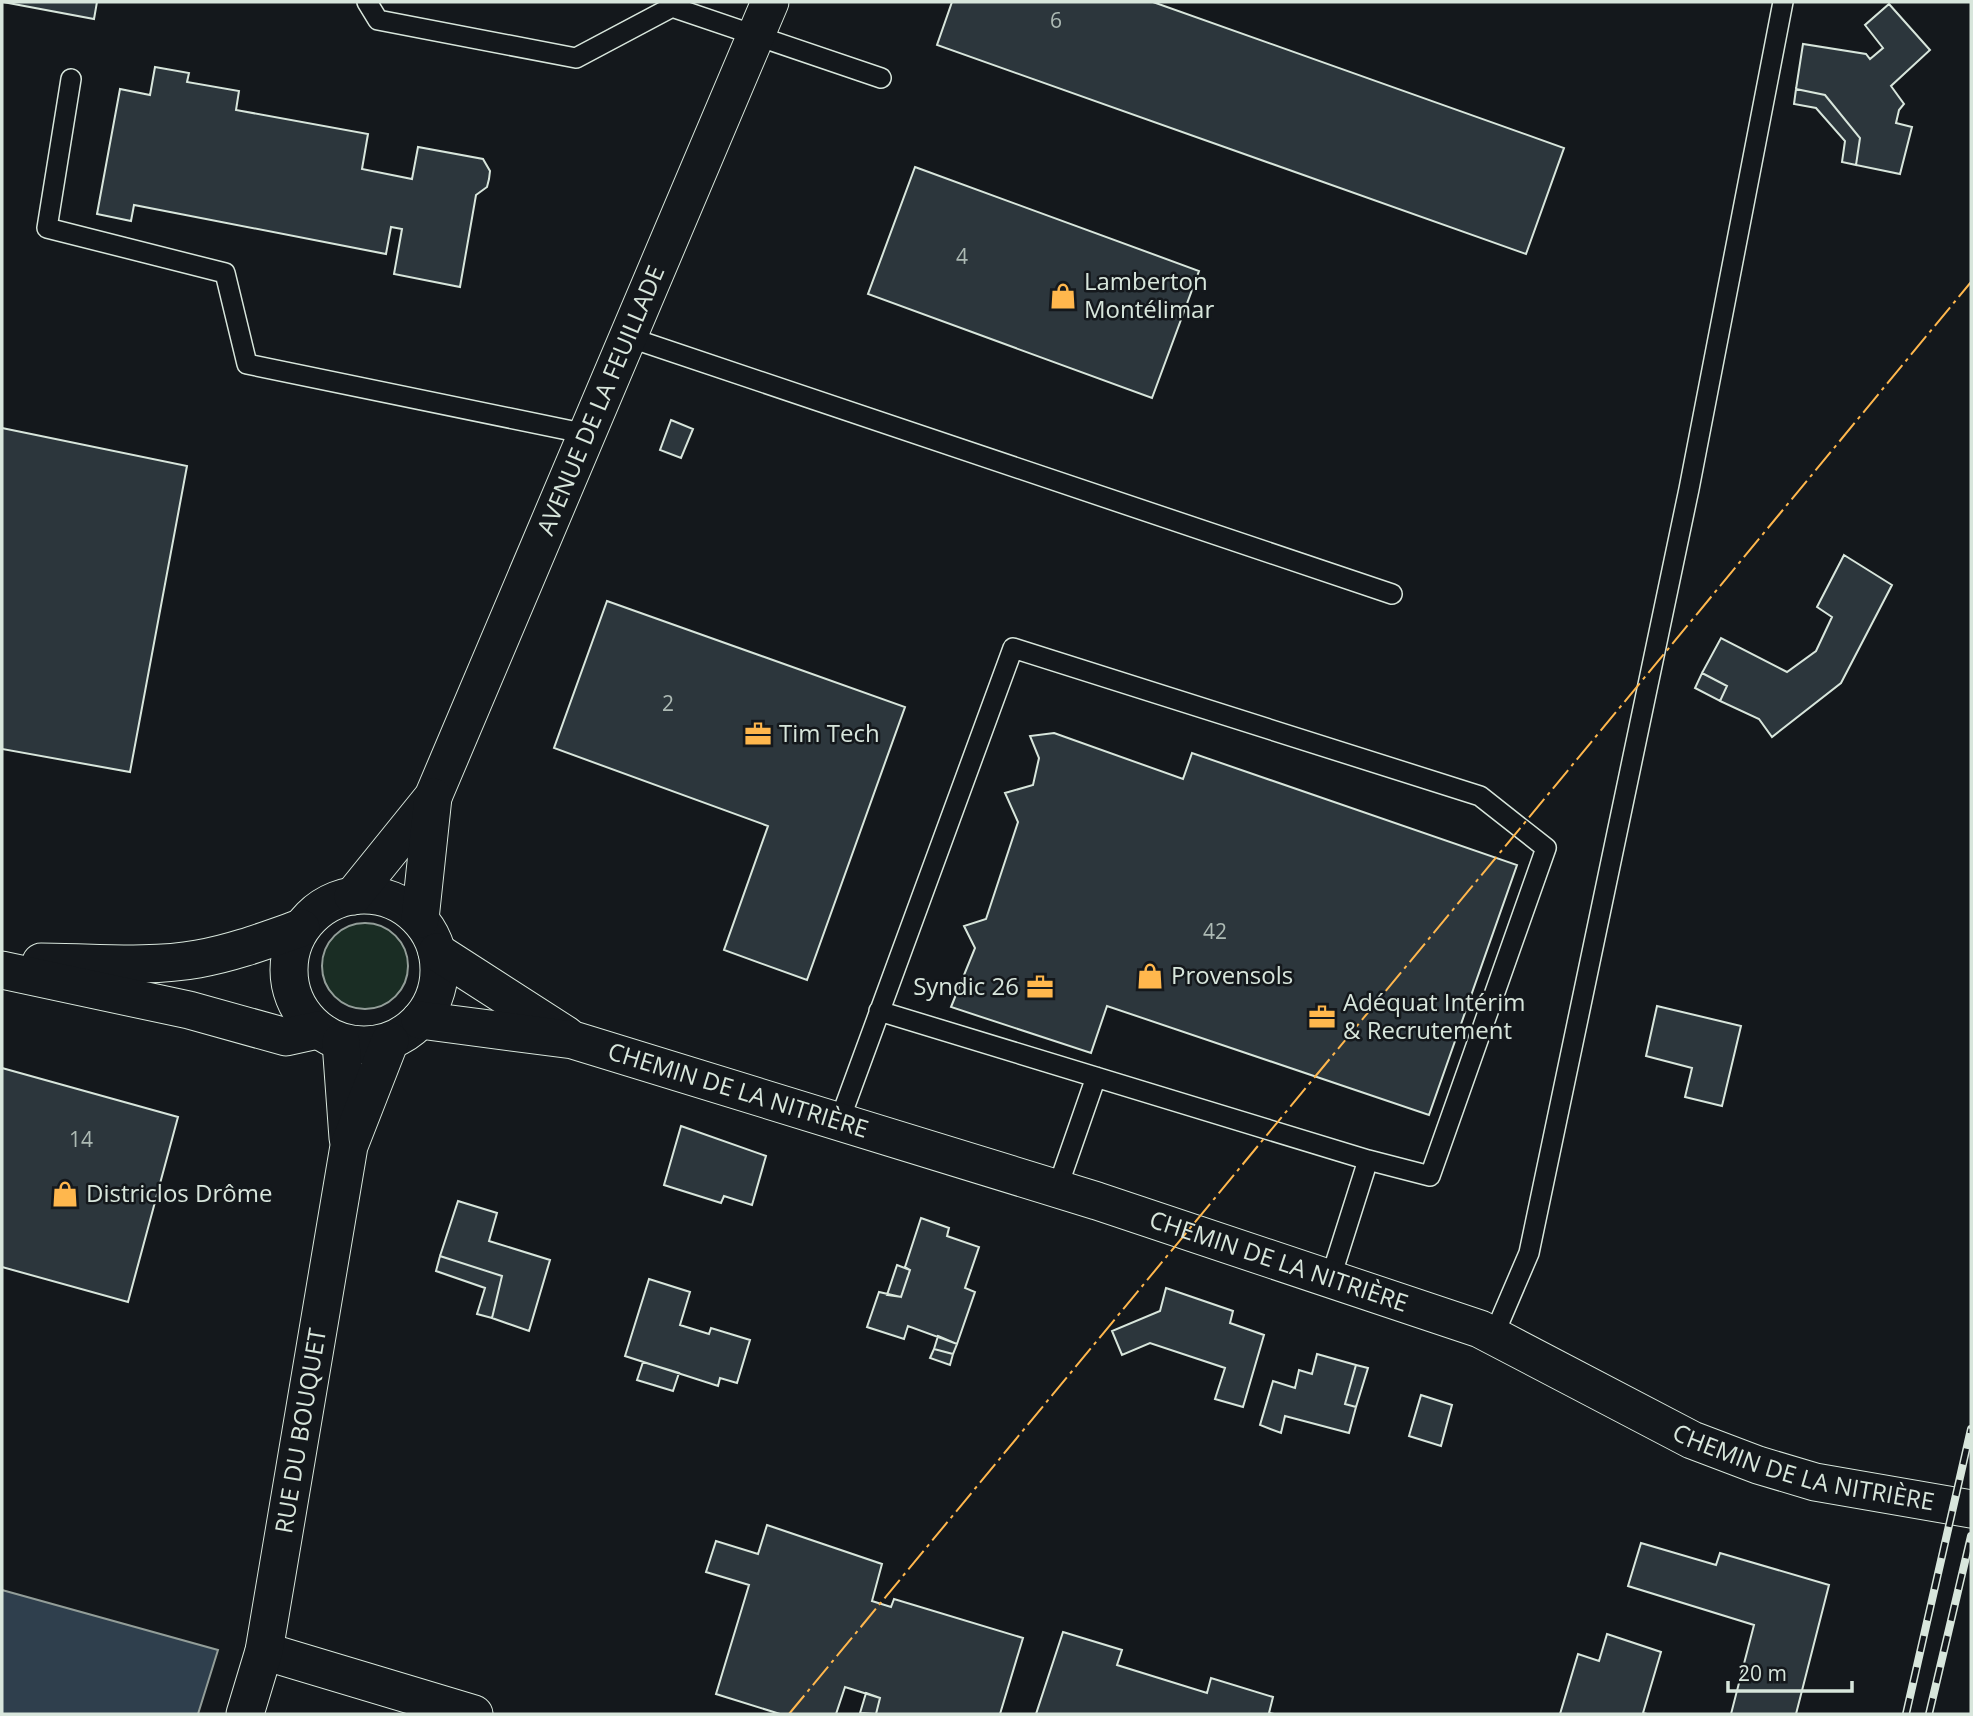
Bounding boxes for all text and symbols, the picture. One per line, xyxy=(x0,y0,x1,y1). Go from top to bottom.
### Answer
house number: 6 xyxy=(1050,6,1062,34)
house number: 4 xyxy=(956,242,968,270)
street label: AVENUE DE LA FEUILLADE xyxy=(528,260,671,540)
place label: Lamberton Montélimar xyxy=(1084,264,1214,325)
shop icon: Lamberton Montélimar xyxy=(1048,281,1078,311)
house number: 2 xyxy=(662,689,674,717)
place label: Tim Tech xyxy=(779,716,880,749)
office icon: Tim Tech xyxy=(743,719,773,749)
house number: 42 xyxy=(1203,917,1227,945)
place label: Provensols xyxy=(1171,958,1293,991)
shop icon: Provensols xyxy=(1135,961,1165,991)
place label: Syndic 26 xyxy=(913,969,1019,1002)
office icon: Syndic 26 xyxy=(1025,972,1055,1002)
place label: Adéquat Intérim & Recrutement xyxy=(1343,985,1525,1046)
office icon: Adéquat Intérim & Recrutement xyxy=(1307,1002,1337,1032)
street label: CHEMIN DE LA NITRIÈRE xyxy=(604,1034,873,1145)
house number: 14 xyxy=(69,1125,93,1153)
place label: Districlos Drôme xyxy=(86,1176,272,1209)
shop icon: Districlos Drôme xyxy=(50,1179,80,1209)
street label: CHEMIN DE LA NITRIÈRE xyxy=(1145,1202,1413,1319)
street label: RUE DU BOUQUET xyxy=(266,1326,333,1536)
street label: CHEMIN DE LA NITRIÈRE xyxy=(1667,1415,1937,1517)
scale bar xyxy=(1728,1650,1852,1694)
text: 20 m xyxy=(1738,1659,1787,1687)

